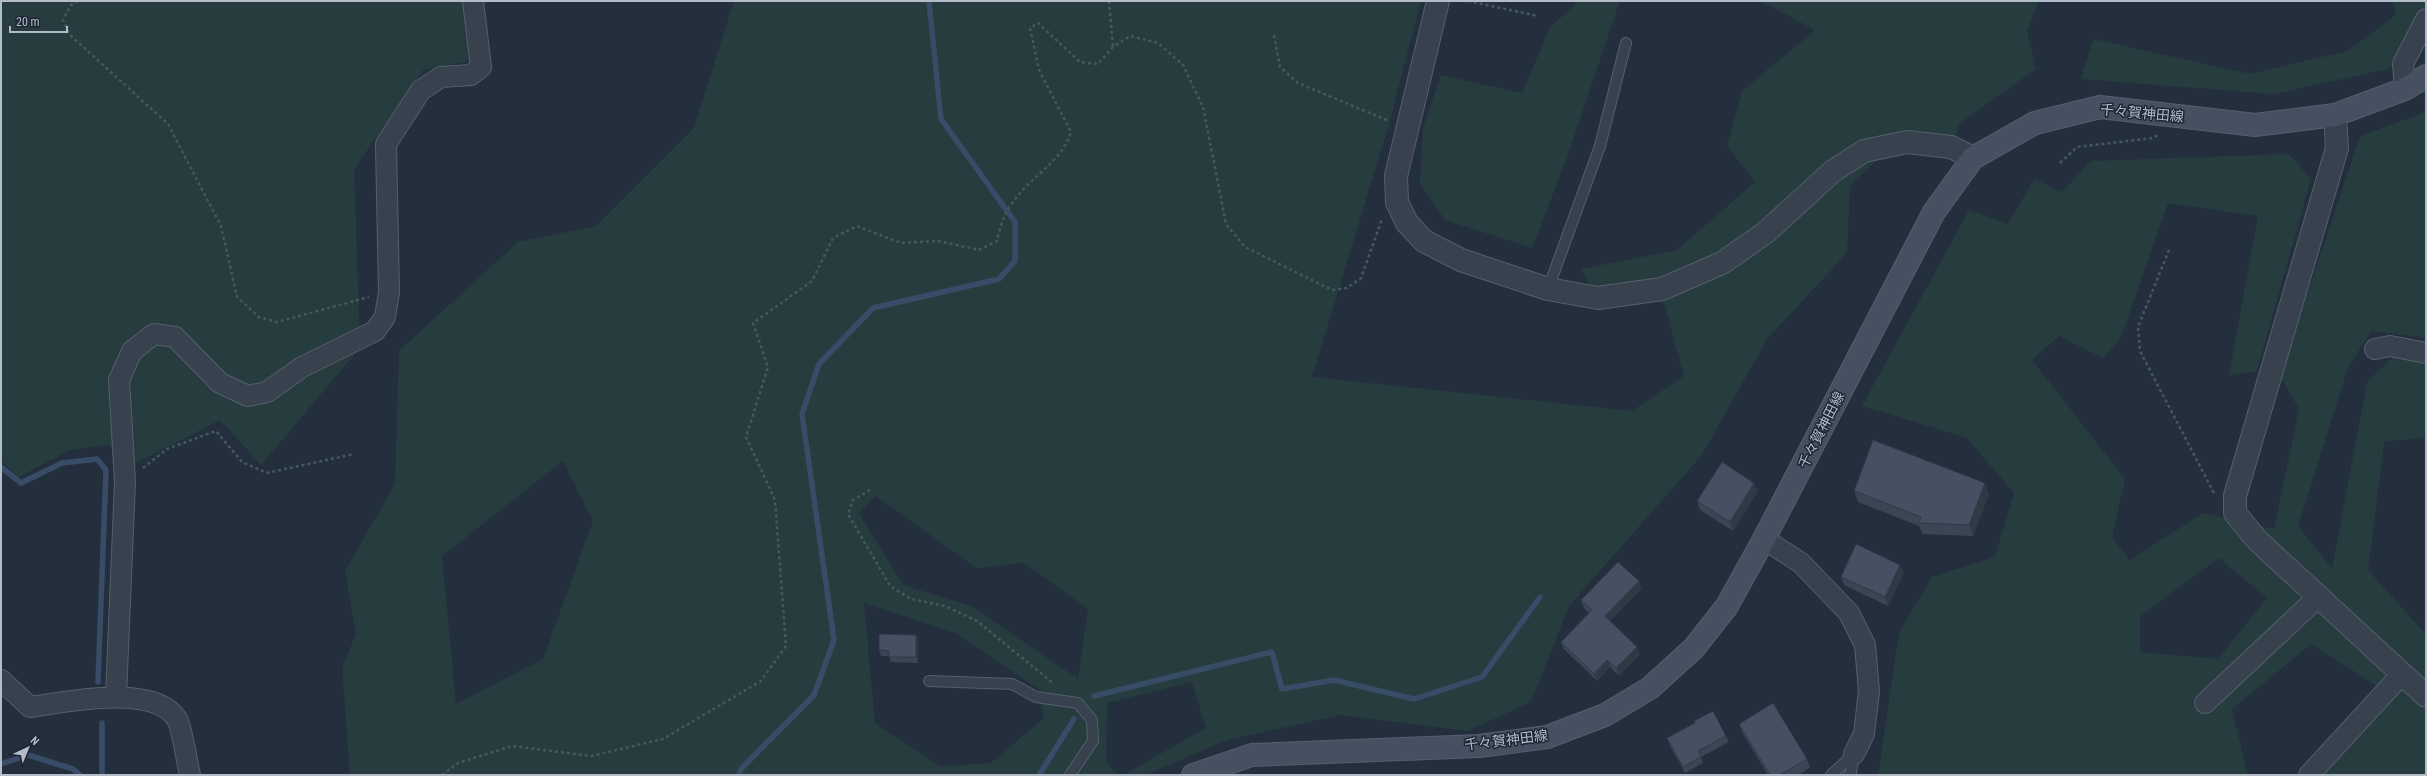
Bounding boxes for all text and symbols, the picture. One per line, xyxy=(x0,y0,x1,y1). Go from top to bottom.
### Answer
scale bar xyxy=(10,8,67,34)
text: 20 m xyxy=(16,15,40,29)
street label: 千々賀神田線 xyxy=(2099,101,2185,125)
street label: 千々賀神田線 xyxy=(1795,389,1847,471)
street label: 千々賀神田線 xyxy=(1463,727,1549,753)
north arrow xyxy=(8,728,48,768)
text: N xyxy=(28,734,42,748)

